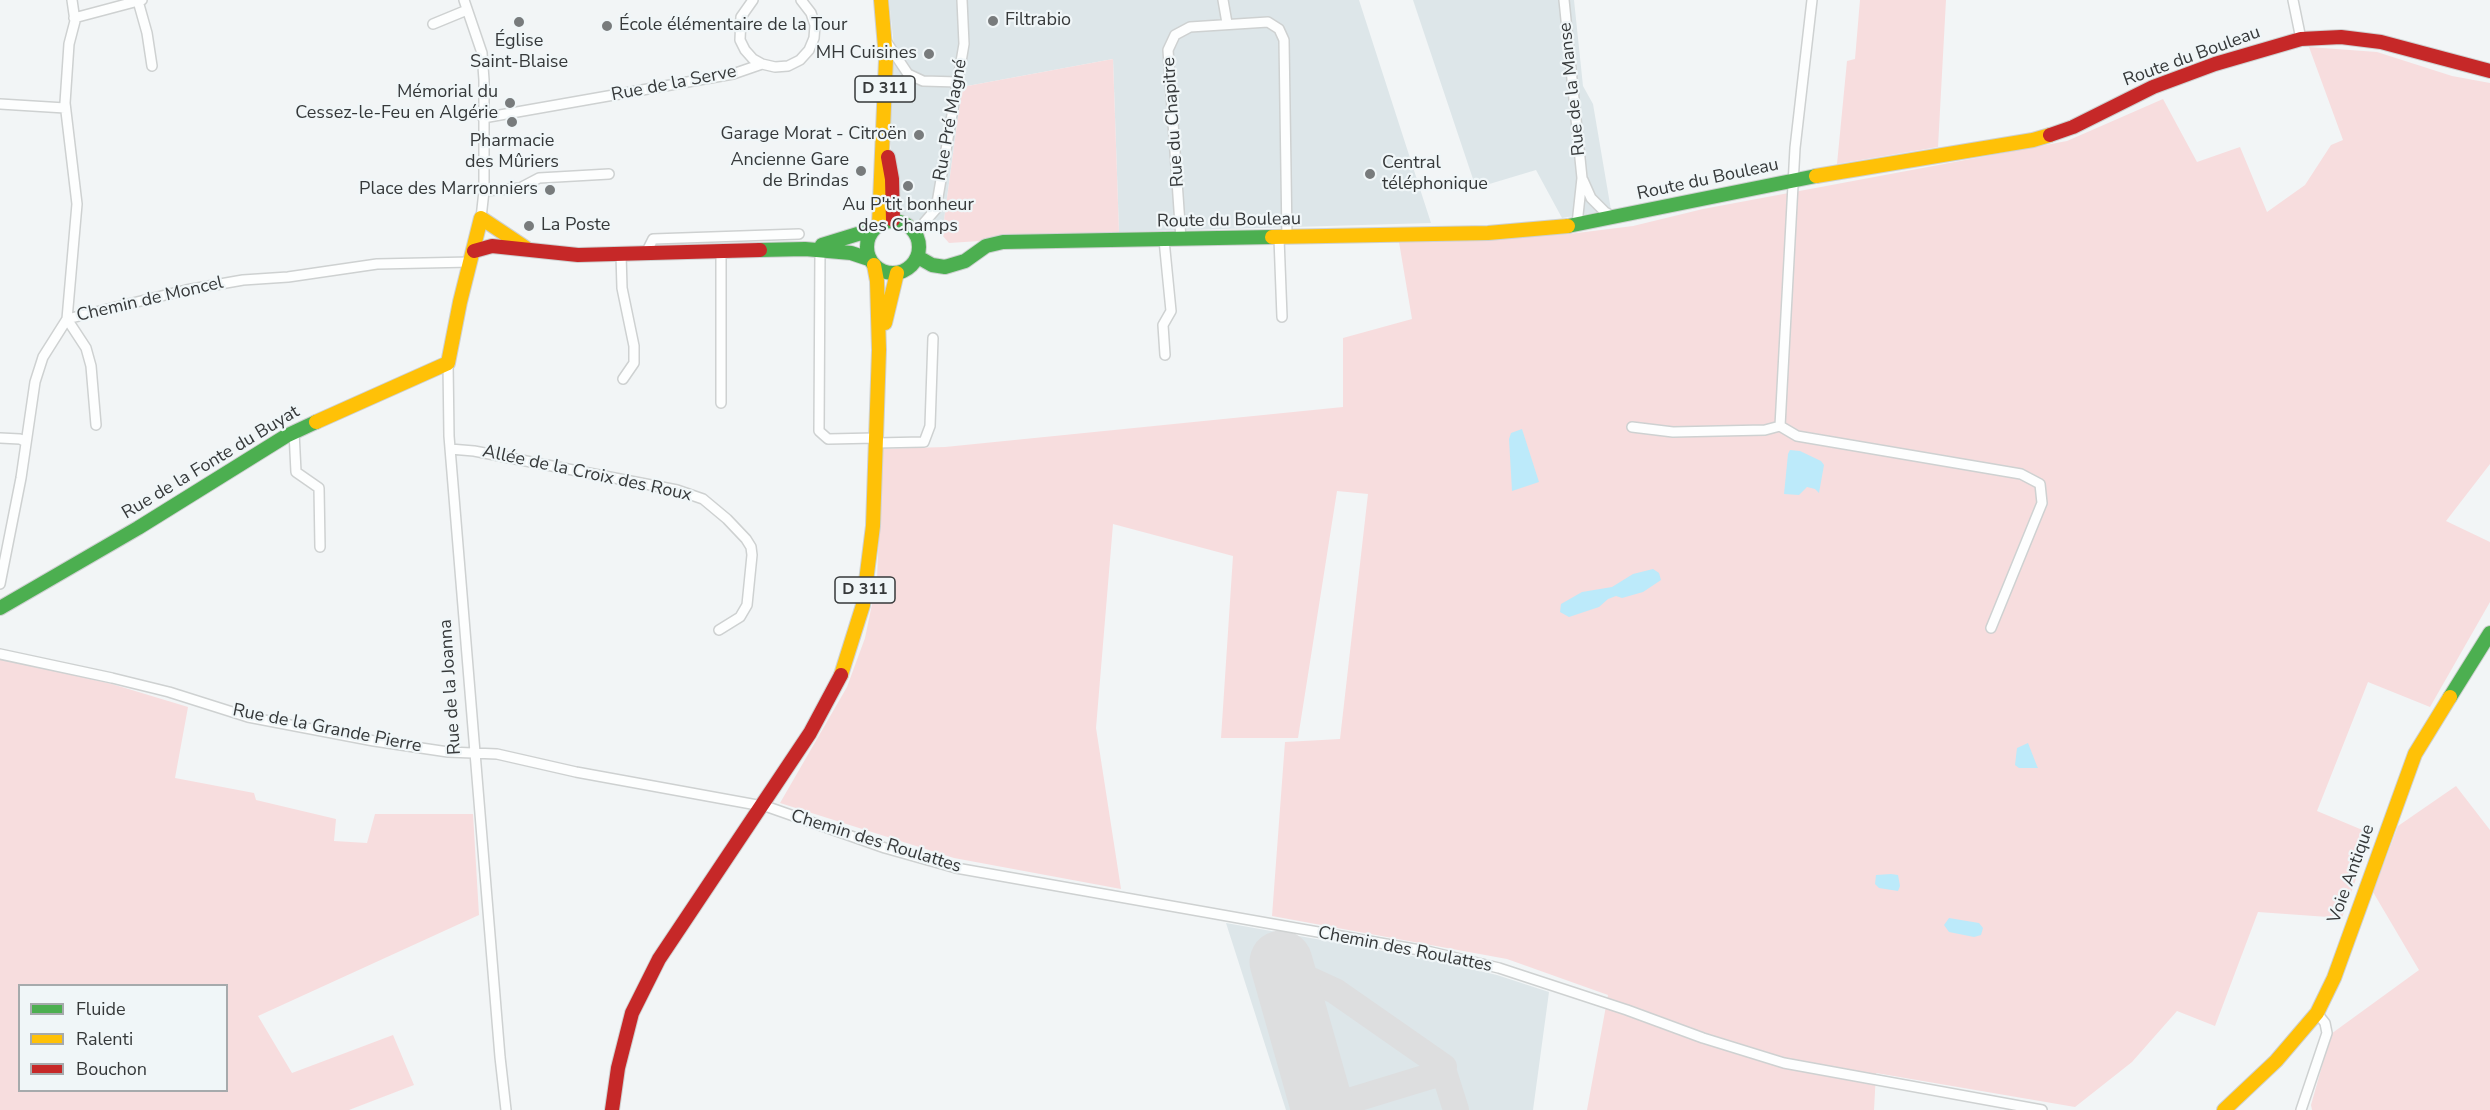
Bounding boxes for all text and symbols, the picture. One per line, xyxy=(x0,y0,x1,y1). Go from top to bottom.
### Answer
place label: Filtrabio xyxy=(1005,10,1071,32)
marker: Filtrabio xyxy=(986,14,1000,28)
marker: Église Saint-Blaise xyxy=(512,15,526,29)
place label: École élémentaire de la Tour xyxy=(619,15,847,37)
marker: École élémentaire de la Tour xyxy=(600,19,614,33)
street label: Rue de la Manse xyxy=(1555,21,1591,157)
street label: Route du Bouleau xyxy=(2121,22,2263,92)
place label: Église Saint-Blaise xyxy=(470,31,568,74)
place label: MH Cuisines xyxy=(816,43,917,65)
marker: MH Cuisines xyxy=(922,47,936,61)
street label: Rue du Chapitre xyxy=(1159,56,1189,188)
street label: Rue Pré Magné xyxy=(930,57,972,183)
street label: Rue de la Serve xyxy=(610,61,738,107)
road number: D 311 xyxy=(855,76,915,102)
place label: Mémorial du Cessez-le-Feu en Algérie xyxy=(295,82,498,124)
marker: Mémorial du Cessez-le-Feu en Algérie xyxy=(503,96,517,110)
marker: Pharmacie des Mûriers xyxy=(505,115,519,129)
place label: Garage Morat - Citroën xyxy=(721,124,907,146)
marker: Garage Morat - Citroën xyxy=(912,128,926,142)
place label: Pharmacie des Mûriers xyxy=(465,131,559,174)
place label: Ancienne Gare de Brindas xyxy=(730,150,849,192)
place label: Central téléphonique xyxy=(1382,153,1488,195)
street label: Route du Bouleau xyxy=(1635,154,1781,206)
marker: Ancienne Gare de Brindas xyxy=(854,164,868,178)
marker: Central téléphonique xyxy=(1363,167,1377,181)
place label: Place des Marronniers xyxy=(359,179,538,201)
marker: Au P'tit bonheur des Champs xyxy=(901,179,915,193)
marker: Place des Marronniers xyxy=(543,183,557,197)
place label: Au P'tit bonheur des Champs xyxy=(842,195,974,238)
street label: Route du Bouleau xyxy=(1157,209,1301,233)
place label: La Poste xyxy=(541,215,610,237)
marker: La Poste xyxy=(522,219,536,233)
street label: Chemin de Moncel xyxy=(75,273,225,327)
street label: Rue de la Fonte du Buyat xyxy=(118,401,304,525)
street label: Allée de la Croix des Roux xyxy=(481,441,693,507)
road number: D 311 xyxy=(835,577,895,603)
street label: Rue de la Joanna xyxy=(435,618,467,756)
street label: Rue de la Grande Pierre xyxy=(231,700,423,758)
street label: Chemin des Roulattes xyxy=(788,806,964,878)
street label: Voie Antique xyxy=(2324,822,2380,926)
street label: Chemin des Roulattes xyxy=(1316,923,1494,977)
legend xyxy=(18,984,228,1092)
text: Fluide xyxy=(76,997,126,1021)
text: Ralenti xyxy=(76,1027,133,1051)
text: Bouchon xyxy=(76,1057,147,1081)

